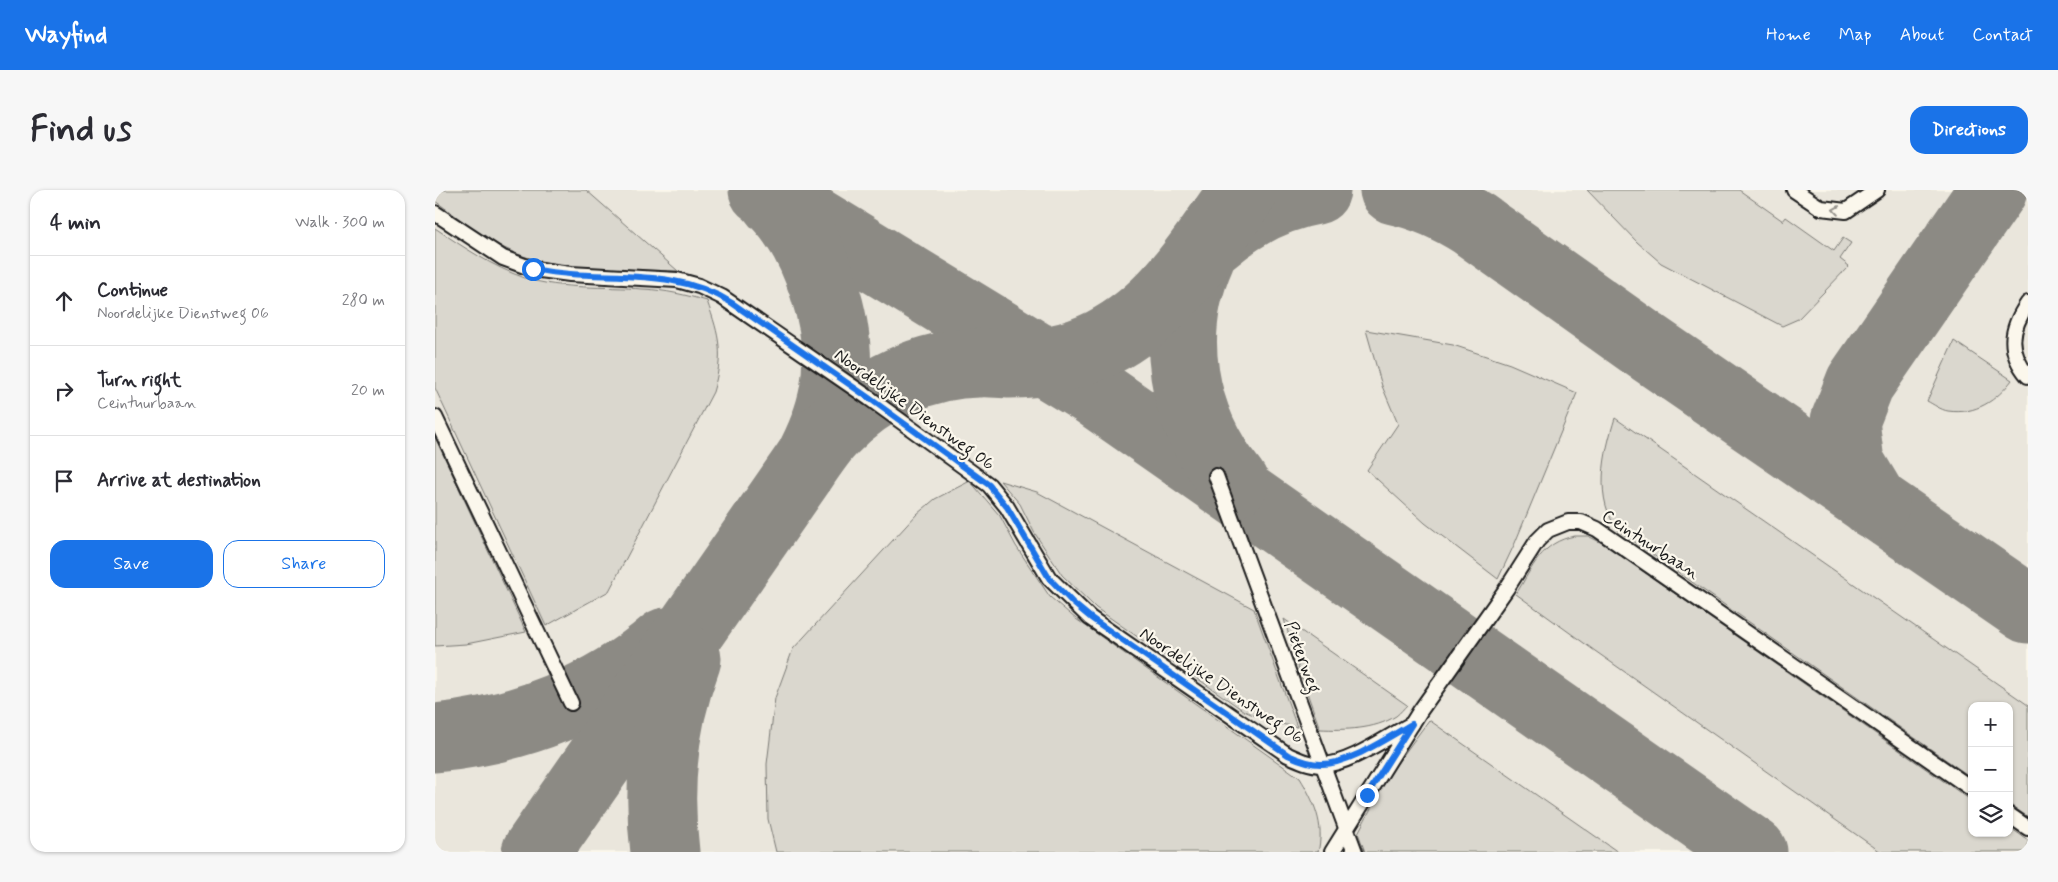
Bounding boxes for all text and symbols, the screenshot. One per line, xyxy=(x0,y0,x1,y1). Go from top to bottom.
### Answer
text: Wayfind xyxy=(25,20,107,51)
text: Home xyxy=(1766,23,1811,47)
text: Map xyxy=(1839,23,1872,47)
text: About xyxy=(1900,23,1944,47)
text: Contact xyxy=(1972,23,2033,47)
button: Directions xyxy=(1910,106,2028,154)
text: Find us xyxy=(30,107,132,153)
one-way arrow xyxy=(1832,205,1840,216)
text: 4 min xyxy=(50,209,101,237)
text: Walk · 300 m xyxy=(295,212,385,233)
route start xyxy=(522,258,545,281)
text: Continue xyxy=(97,278,168,303)
icon: ahead xyxy=(50,287,78,315)
text: 280 m xyxy=(342,290,385,311)
text: Noordelijke Dienstweg 06 xyxy=(97,303,269,324)
street label: Noordelijke Dienstweg 06 xyxy=(828,343,1000,478)
text: Turn right xyxy=(97,368,181,393)
icon: right xyxy=(50,377,78,405)
text: 20 m xyxy=(351,380,385,401)
text: Ceintuurbaan xyxy=(97,393,197,414)
icon: arrive xyxy=(50,467,78,495)
text: Arrive at destination xyxy=(97,468,261,493)
street label: Ceintuurbaan xyxy=(1597,504,1704,585)
button: Save xyxy=(50,540,213,588)
button: Share xyxy=(223,540,385,588)
street label: Pieterweg xyxy=(1276,618,1326,698)
street label: Noordelijke Dienstweg 06 xyxy=(1133,622,1308,752)
map controls xyxy=(1968,702,2013,837)
button: + xyxy=(1968,702,2013,747)
button: − xyxy=(1968,747,2013,792)
route end xyxy=(1356,784,1379,807)
button: layers xyxy=(1968,792,2013,837)

